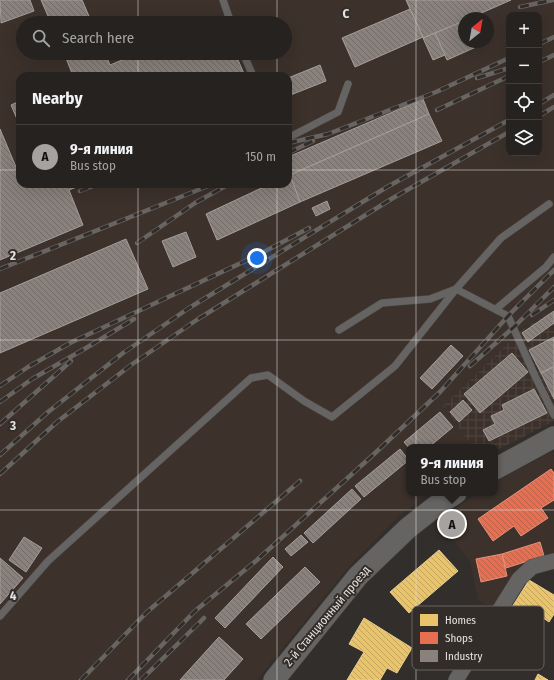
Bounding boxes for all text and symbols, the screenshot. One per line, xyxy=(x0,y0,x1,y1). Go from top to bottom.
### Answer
text: C xyxy=(343,6,350,21)
north arrow xyxy=(458,12,494,48)
map controls xyxy=(506,12,542,156)
button: + xyxy=(506,12,542,48)
search box xyxy=(16,16,292,60)
icon: search xyxy=(30,27,52,49)
text: Search here xyxy=(62,29,134,47)
button: − xyxy=(506,48,542,84)
button: locate xyxy=(506,84,542,120)
text: Nearby xyxy=(32,88,83,109)
button: layers xyxy=(506,120,542,156)
text: 9-я линия xyxy=(70,140,133,158)
text: A xyxy=(41,149,49,164)
text: 150 m xyxy=(245,149,276,164)
text: Bus stop xyxy=(70,158,116,173)
text: 2 xyxy=(9,248,16,263)
your location xyxy=(247,248,267,268)
text: 3 xyxy=(9,418,16,433)
popup xyxy=(406,444,498,496)
text: 9-я линия xyxy=(420,454,484,472)
text: Bus stop xyxy=(420,472,466,487)
pin: A xyxy=(439,509,465,539)
street label: 2-й Станционный проезд xyxy=(281,563,373,669)
text: 4 xyxy=(10,588,17,603)
legend xyxy=(412,606,544,670)
text: Homes xyxy=(445,614,476,627)
text: Shops xyxy=(445,632,473,645)
text: Industry xyxy=(445,650,482,663)

